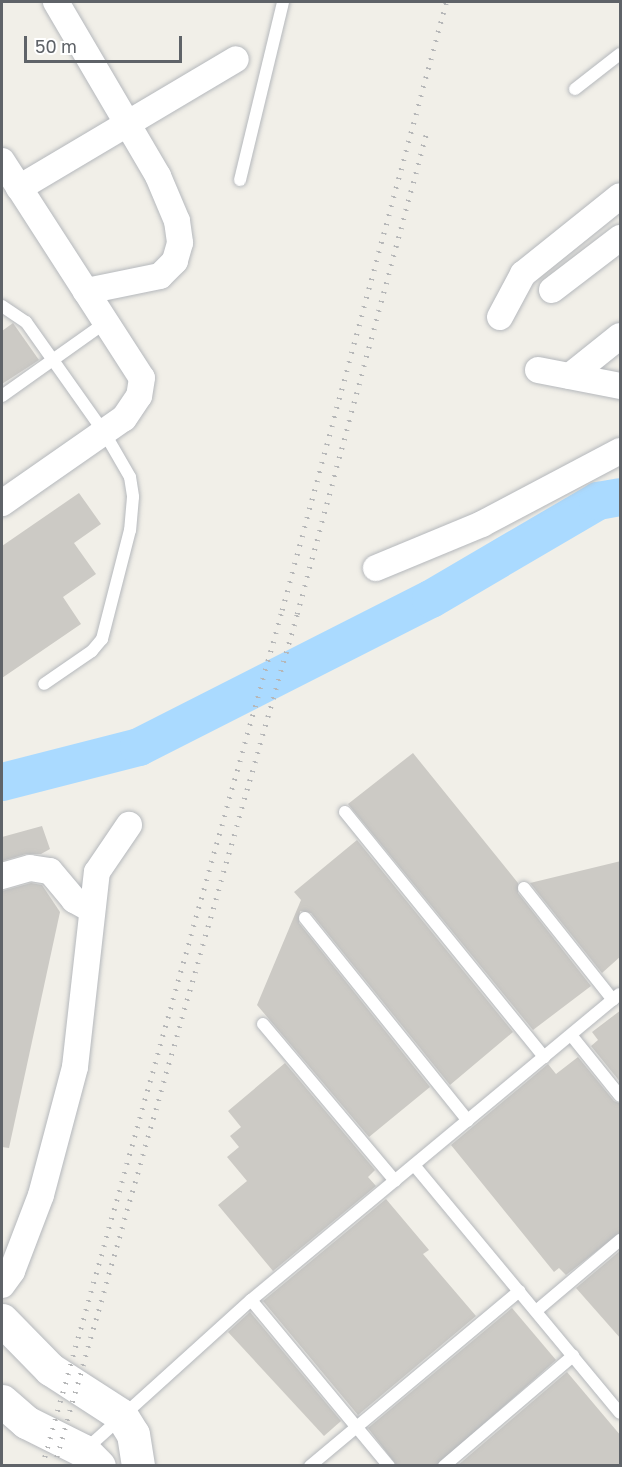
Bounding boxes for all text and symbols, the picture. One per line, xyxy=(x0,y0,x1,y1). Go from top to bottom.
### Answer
scale bar xyxy=(27,24,184,62)
text: 50 m xyxy=(35,35,77,57)

